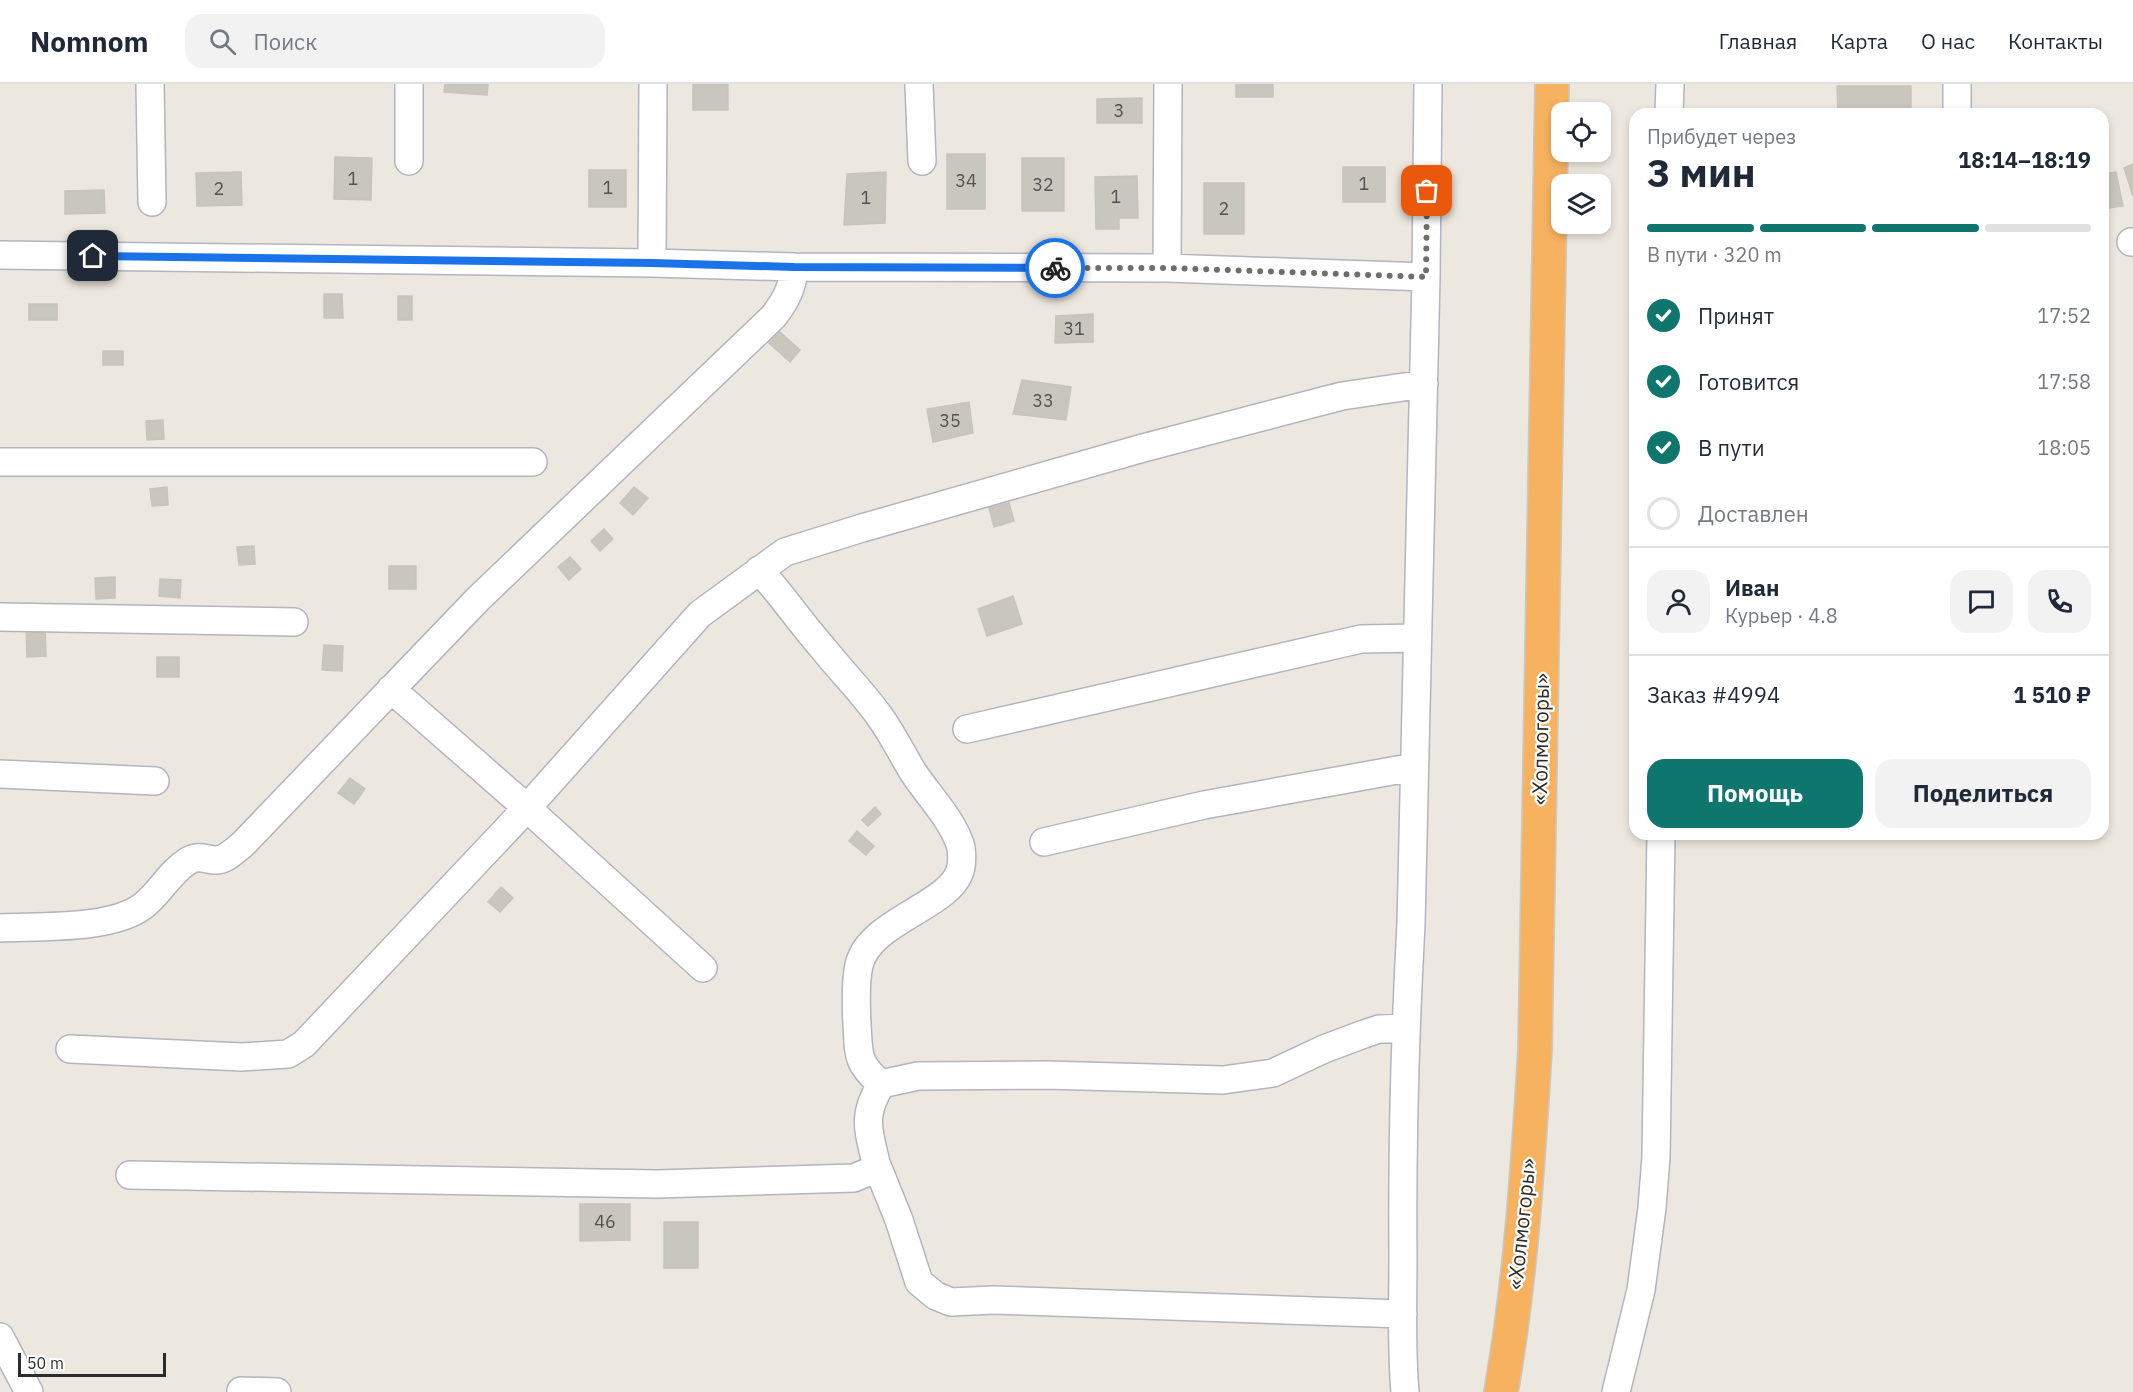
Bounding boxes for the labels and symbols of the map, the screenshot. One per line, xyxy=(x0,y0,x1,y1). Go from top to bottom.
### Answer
house number: 3 xyxy=(1114,99,1124,122)
pin xyxy=(1401,165,1452,216)
house number: 1 xyxy=(348,167,358,190)
house number: 34 xyxy=(955,169,977,192)
house number: 1 xyxy=(1359,172,1369,195)
house number: 32 xyxy=(1032,173,1054,196)
house number: 1 xyxy=(603,176,613,199)
house number: 2 xyxy=(214,177,224,200)
house number: 1 xyxy=(1111,185,1121,208)
house number: 1 xyxy=(861,186,871,209)
house number: 2 xyxy=(1219,197,1229,220)
pin xyxy=(67,230,118,281)
courier xyxy=(1025,238,1085,298)
house number: 31 xyxy=(1063,317,1085,340)
house number: 33 xyxy=(1032,389,1054,412)
house number: 35 xyxy=(939,409,961,432)
street label: «Холмогоры» xyxy=(1525,673,1555,805)
street label: «Холмогоры» xyxy=(1500,1157,1542,1291)
house number: 46 xyxy=(594,1210,616,1233)
scale bar xyxy=(18,1350,166,1378)

